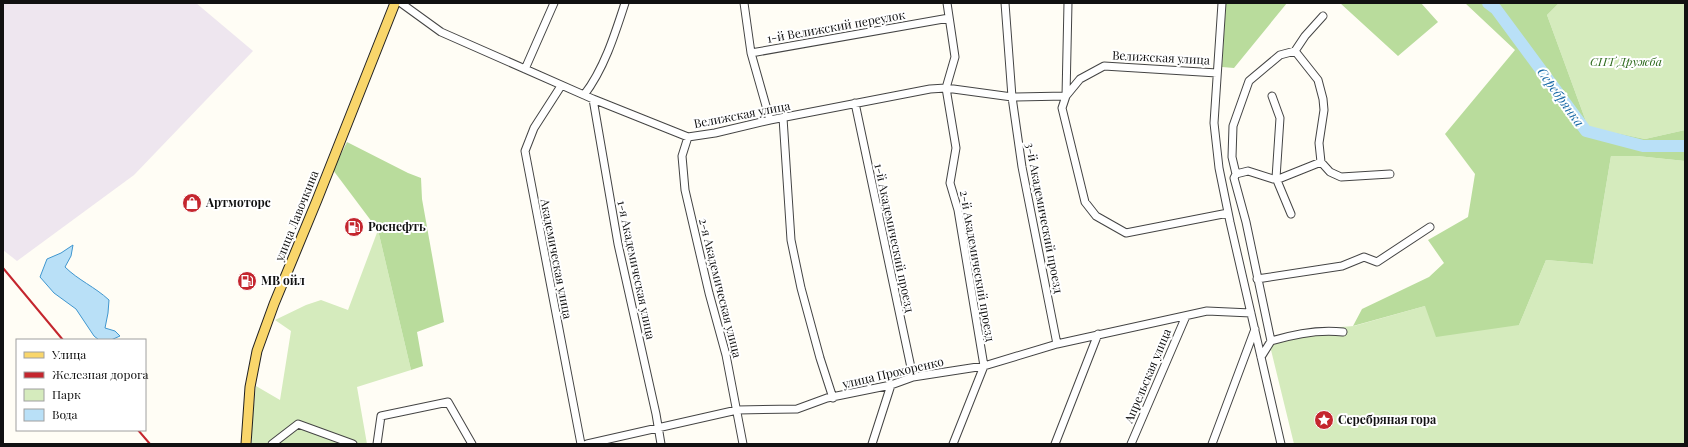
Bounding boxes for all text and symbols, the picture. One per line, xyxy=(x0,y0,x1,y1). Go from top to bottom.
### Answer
street label: 1-й Велижский переулок xyxy=(765,6,906,46)
street label: Велижская улица xyxy=(1112,46,1210,68)
park label: СНТ Дружба xyxy=(1590,53,1662,69)
water label: Серебрянка xyxy=(1534,64,1589,130)
street label: Велижская улица xyxy=(692,97,791,131)
street label: 3-й Академический проезд xyxy=(1023,141,1068,295)
street label: 1-й Академический проезд xyxy=(871,162,919,314)
street label: улица Лавочкина xyxy=(270,168,322,264)
street label: 2-й Академический проезд xyxy=(957,189,999,343)
shop icon: Артмоторс xyxy=(181,192,203,214)
place label: Артмоторс xyxy=(205,194,271,210)
street label: Академическая улица xyxy=(537,196,576,320)
street label: 1-я Академическая улица xyxy=(614,199,660,341)
fuel station icon: Роснефть xyxy=(343,216,365,238)
street label: 2-я Академическая улица xyxy=(696,216,746,359)
place label: Роснефть xyxy=(368,218,426,234)
fuel station icon: МВ ойл xyxy=(236,270,258,292)
place label: МВ ойл xyxy=(261,272,305,288)
street label: Апрельская улица xyxy=(1120,326,1174,426)
legend xyxy=(16,339,146,431)
text: Улица xyxy=(51,346,86,362)
street label: улица Прохоренко xyxy=(840,352,945,392)
text: Железная дорога xyxy=(52,366,149,382)
text: Парк xyxy=(52,386,81,402)
text: Вода xyxy=(52,406,78,422)
place icon: Серебряная гора xyxy=(1313,409,1335,431)
place label: Серебряная гора xyxy=(1338,411,1437,427)

